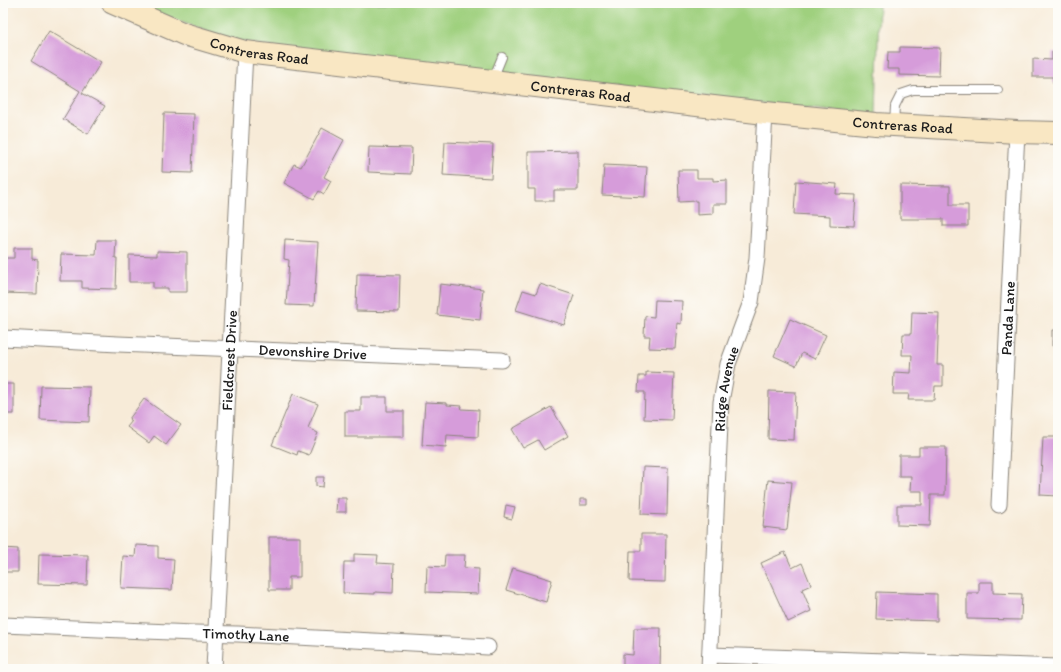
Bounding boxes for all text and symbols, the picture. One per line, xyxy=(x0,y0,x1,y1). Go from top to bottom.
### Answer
street label: Contreras Road xyxy=(208,33,310,68)
street label: Contreras Road xyxy=(530,77,632,106)
street label: Contreras Road xyxy=(852,113,954,137)
street label: Panda Lane xyxy=(997,281,1019,356)
street label: Fieldcrest Drive xyxy=(218,310,241,411)
street label: Devonshire Drive xyxy=(258,341,367,363)
street label: Ridge Avenue xyxy=(711,343,743,432)
street label: Timothy Lane xyxy=(202,624,290,646)

